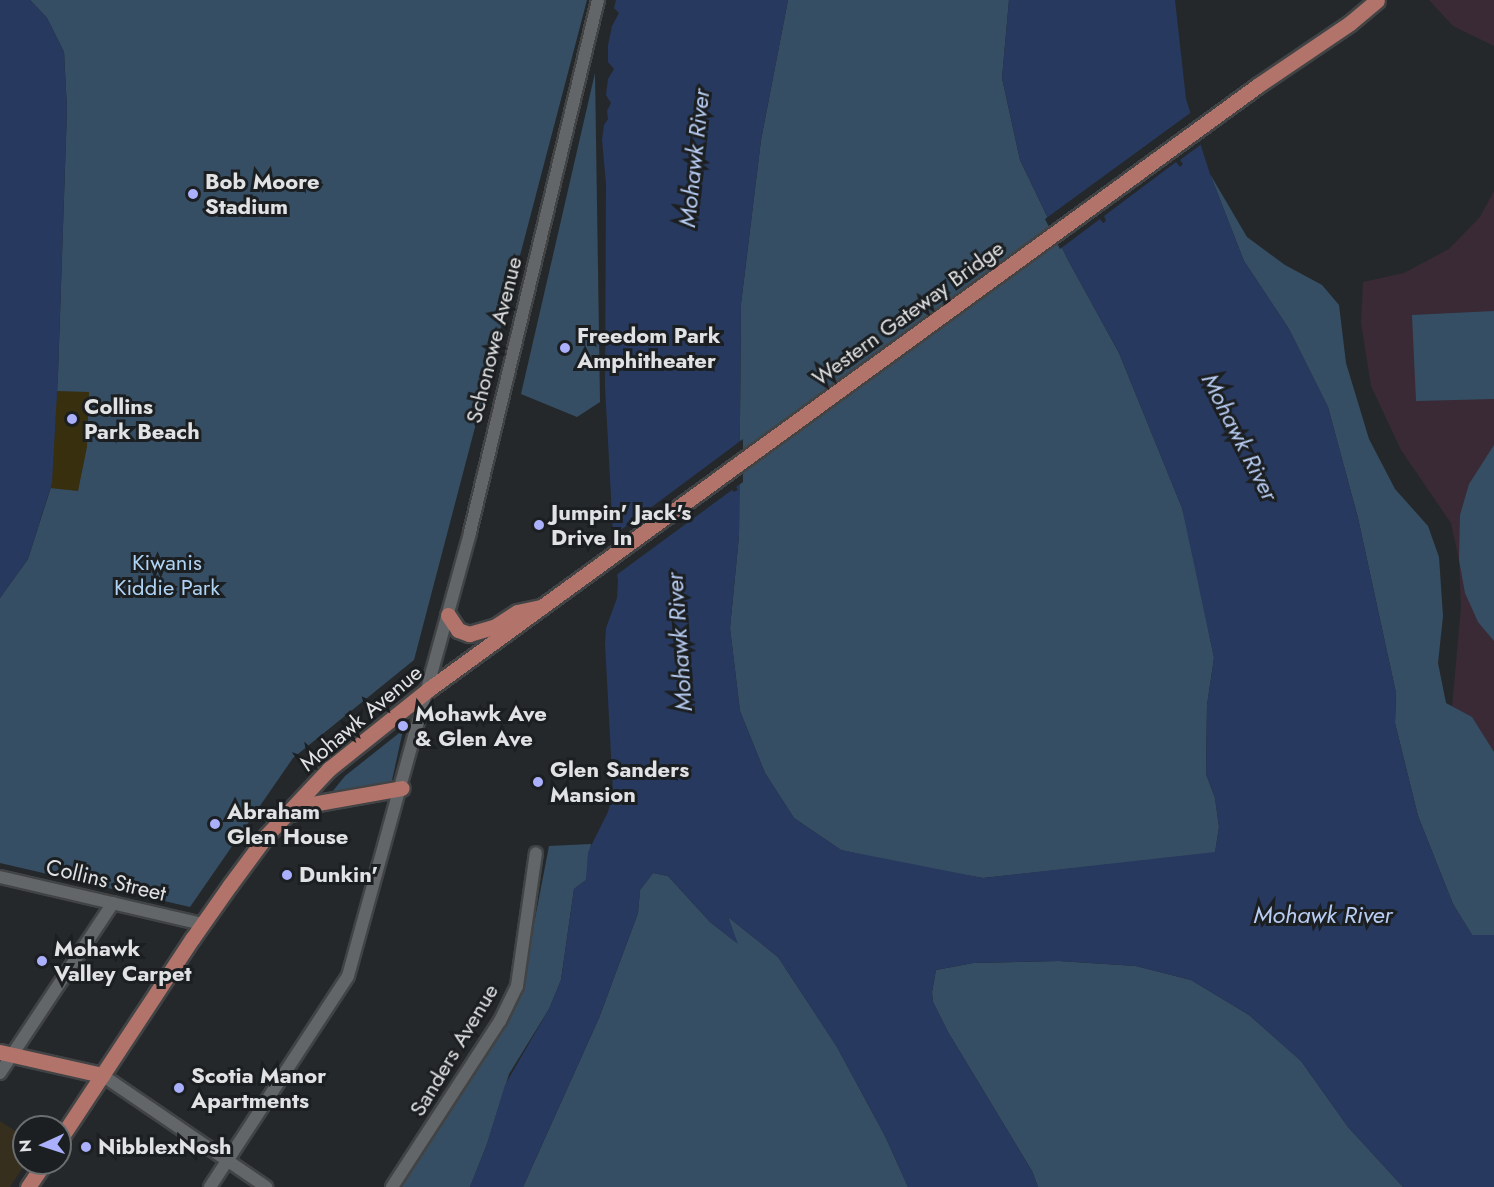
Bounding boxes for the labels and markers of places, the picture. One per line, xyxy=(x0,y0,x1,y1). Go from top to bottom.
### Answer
place label: Bob Moore Stadium xyxy=(205,168,320,220)
marker: Bob Moore Stadium xyxy=(186,187,200,201)
place label: Freedom Park Amphitheater xyxy=(577,322,720,374)
marker: Freedom Park Amphitheater xyxy=(558,341,572,355)
place label: Collins Park Beach xyxy=(84,393,200,445)
marker: Collins Park Beach xyxy=(65,412,79,426)
place label: Jumpin' Jack's Drive In xyxy=(551,499,691,550)
marker: Jumpin' Jack's Drive In xyxy=(532,518,546,532)
place label: Mohawk Ave & Glen Ave xyxy=(415,700,547,752)
marker: Mohawk Ave & Glen Ave xyxy=(396,719,410,733)
place label: Glen Sanders Mansion xyxy=(550,756,689,807)
marker: Glen Sanders Mansion xyxy=(531,775,545,789)
place label: Abraham Glen House xyxy=(227,798,348,849)
marker: Abraham Glen House xyxy=(208,817,222,831)
place label: Dunkin' xyxy=(299,862,378,888)
marker: Dunkin' xyxy=(280,868,294,882)
place label: Mohawk Valley Carpet xyxy=(54,935,192,986)
marker: Mohawk Valley Carpet xyxy=(35,954,49,968)
place label: Scotia Manor Apartments xyxy=(191,1062,326,1114)
marker: Scotia Manor Apartments xyxy=(172,1081,186,1095)
place label: NibblexNosh xyxy=(98,1134,232,1160)
marker: NibblexNosh xyxy=(79,1140,93,1154)

